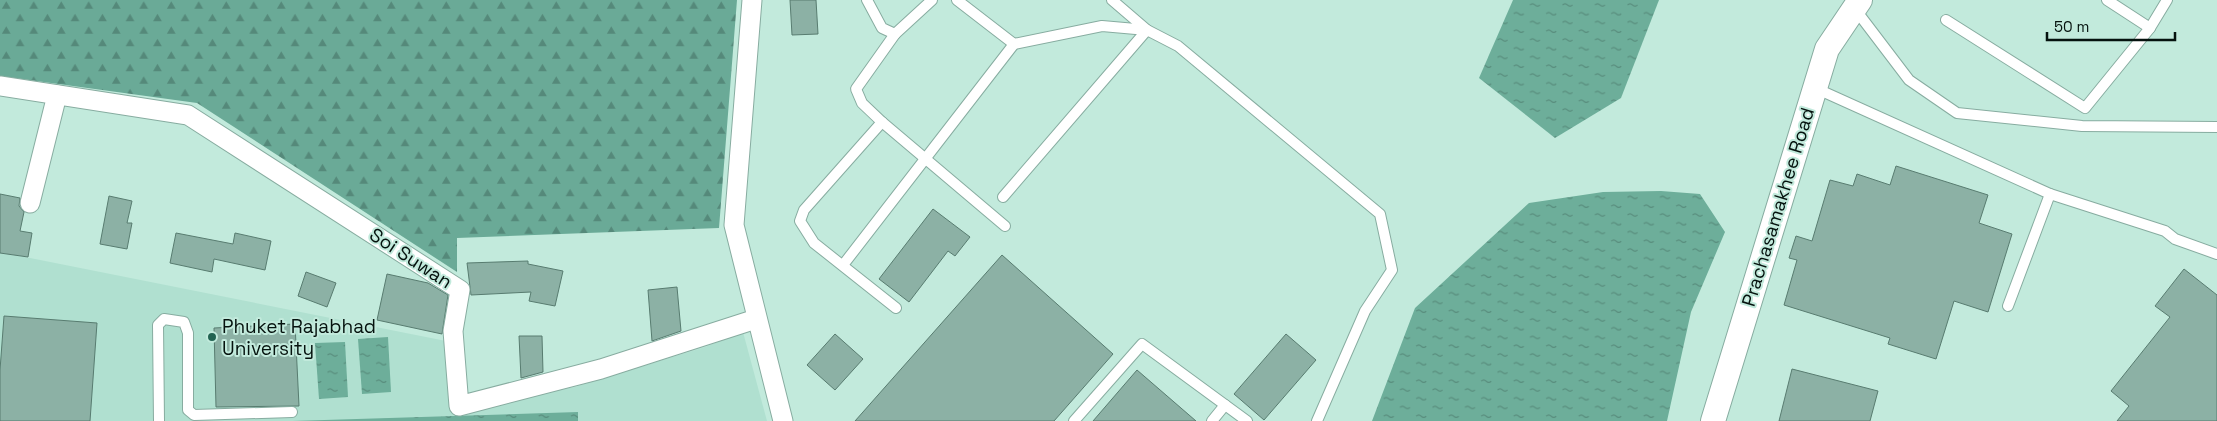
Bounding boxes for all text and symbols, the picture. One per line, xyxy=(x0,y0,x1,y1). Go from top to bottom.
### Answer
scale bar xyxy=(2047,10,2174,42)
text: 50 m xyxy=(2054,17,2089,36)
street label: Prachasamakhee Road xyxy=(1736,104,1820,310)
street label: Soi Suwan xyxy=(365,222,457,294)
place label: Phuket Rajabhad University xyxy=(222,314,376,361)
marker: Phuket Rajabhad University xyxy=(206,331,218,343)

